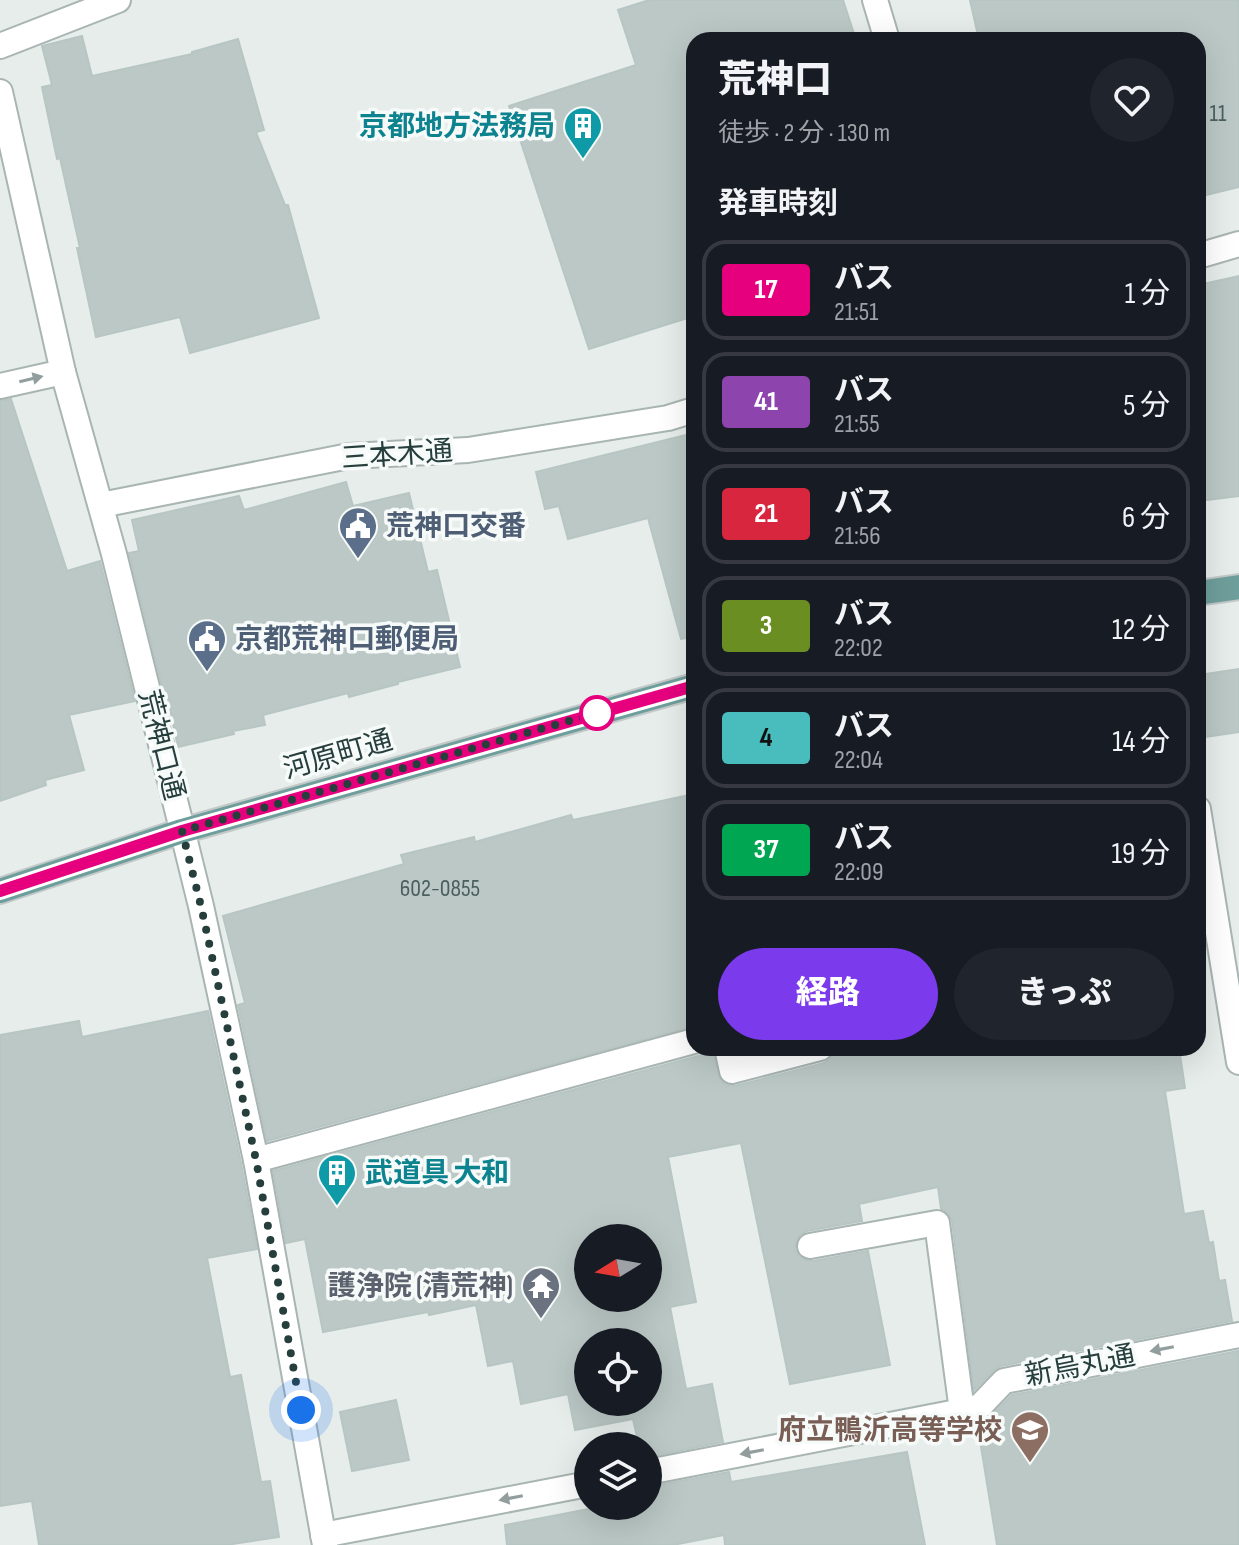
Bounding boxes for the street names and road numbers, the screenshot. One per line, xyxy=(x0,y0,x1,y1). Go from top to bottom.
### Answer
street label: 三本木通 xyxy=(340,435,454,475)
street label: 荒神口通 xyxy=(131,687,191,803)
street label: 河原町通 xyxy=(280,724,396,786)
street label: 新烏丸通 xyxy=(1022,1339,1138,1393)

